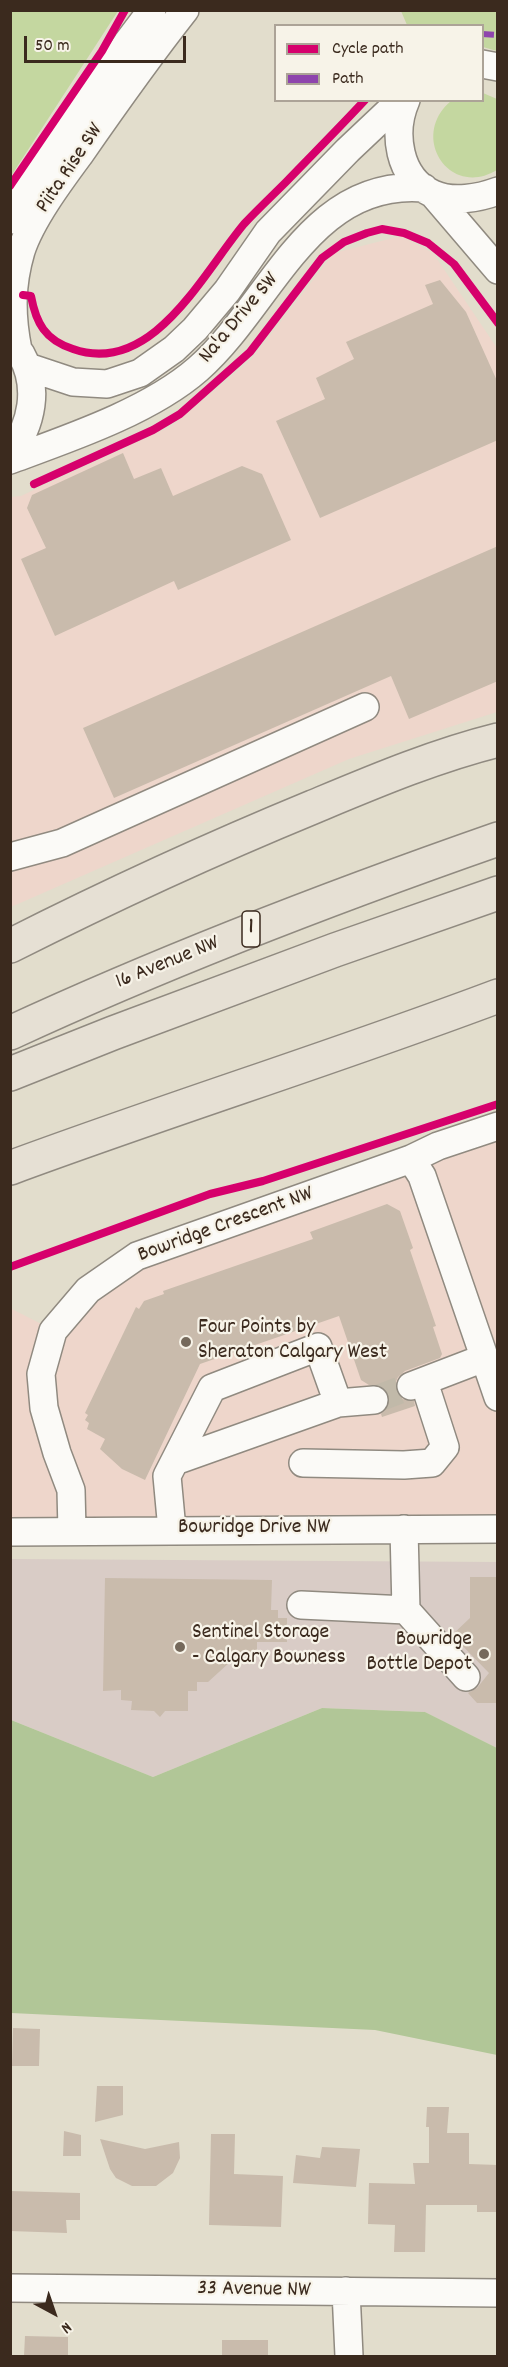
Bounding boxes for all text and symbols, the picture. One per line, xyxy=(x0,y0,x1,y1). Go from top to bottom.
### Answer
scale bar xyxy=(27,24,189,62)
legend xyxy=(274,24,484,102)
text: 50 m xyxy=(35,34,70,59)
text: Cycle path xyxy=(332,37,403,62)
text: Path xyxy=(332,67,364,92)
street label: Piita Rise SW xyxy=(31,119,111,219)
street label: Na'a Drive SW xyxy=(194,268,286,370)
road number: 1 xyxy=(242,911,260,947)
street label: 16 Avenue NW xyxy=(112,931,224,997)
street label: Bowridge Crescent NW xyxy=(135,1182,317,1270)
place label: Four Points by Sheraton Calgary West xyxy=(198,1316,387,1368)
marker: Four Points by Sheraton Calgary West xyxy=(179,1335,193,1349)
street label: Bowridge Drive NW xyxy=(178,1516,330,1542)
place label: Sentinel Storage - Calgary Bowness xyxy=(192,1621,346,1672)
place label: Bowridge Bottle Depot xyxy=(367,1628,472,1680)
marker: Sentinel Storage - Calgary Bowness xyxy=(173,1640,187,1654)
marker: Bowridge Bottle Depot xyxy=(477,1647,491,1661)
street label: 33 Avenue NW xyxy=(197,2277,311,2305)
north arrow xyxy=(24,2283,84,2343)
text: N xyxy=(55,2316,76,2339)

